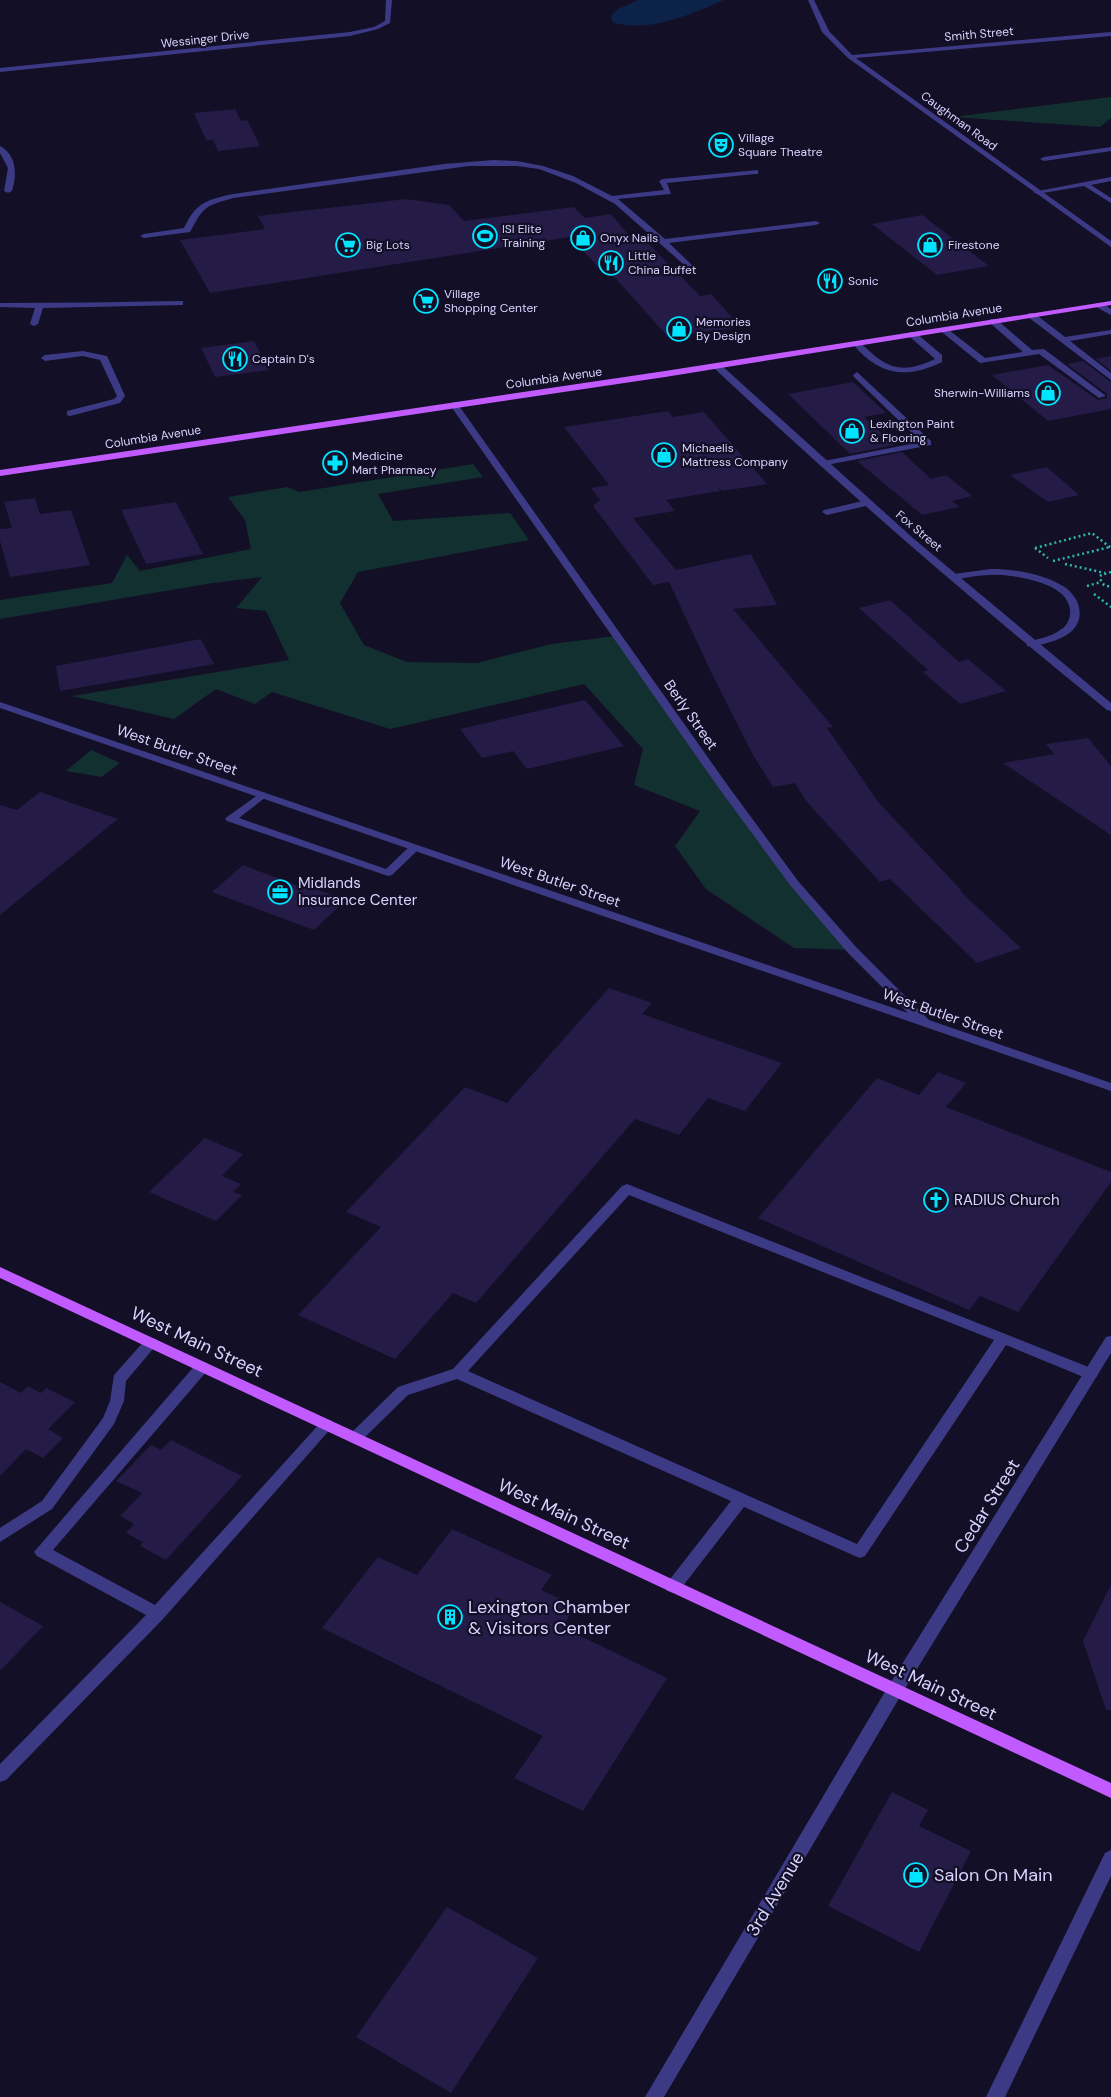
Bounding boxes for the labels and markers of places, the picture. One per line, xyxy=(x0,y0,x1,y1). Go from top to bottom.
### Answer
place label: Village Square Theatre xyxy=(738,130,823,160)
theatre icon: Village Square Theatre xyxy=(708,132,734,158)
place label: ISI Elite Training xyxy=(502,221,546,251)
sports icon: ISI Elite Training xyxy=(472,223,498,249)
shop icon: Onyx Nails xyxy=(570,225,596,251)
place label: Onyx Nails xyxy=(600,230,658,246)
supermarket icon: Big Lots xyxy=(335,232,361,258)
shop icon: Firestone xyxy=(917,232,943,258)
place label: Big Lots xyxy=(366,237,410,253)
place label: Firestone xyxy=(948,237,1000,253)
place label: Little China Buffet xyxy=(628,248,697,278)
restaurant icon: Little China Buffet xyxy=(598,250,624,276)
restaurant icon: Sonic xyxy=(817,268,843,294)
place label: Sonic xyxy=(848,273,879,289)
place label: Village Shopping Center xyxy=(444,286,538,316)
supermarket icon: Village Shopping Center xyxy=(413,288,439,314)
place label: Memories By Design xyxy=(696,314,751,344)
shop icon: Memories By Design xyxy=(666,316,692,342)
restaurant icon: Captain D's xyxy=(222,346,248,372)
place label: Captain D's xyxy=(252,351,315,367)
shop icon: Sherwin-Williams xyxy=(1035,380,1061,406)
place label: Sherwin-Williams xyxy=(934,385,1030,401)
place label: Lexington Paint & Flooring xyxy=(870,416,955,446)
shop icon: Lexington Paint & Flooring xyxy=(839,418,865,444)
place label: Michaelis Mattress Company xyxy=(682,440,788,470)
shop icon: Michaelis Mattress Company xyxy=(651,442,677,468)
place label: Medicine Mart Pharmacy xyxy=(352,448,437,478)
pharmacy icon: Medicine Mart Pharmacy xyxy=(322,450,348,476)
place label: Midlands Insurance Center xyxy=(298,873,418,910)
office icon: Midlands Insurance Center xyxy=(267,879,293,905)
church icon: RADIUS Church xyxy=(923,1187,949,1213)
place label: RADIUS Church xyxy=(954,1190,1060,1210)
place label: Lexington Chamber & Visitors Center xyxy=(468,1595,631,1640)
building icon: Lexington Chamber & Visitors Center xyxy=(437,1604,463,1630)
shop icon: Salon On Main xyxy=(903,1862,929,1888)
place label: Salon On Main xyxy=(934,1863,1053,1887)

